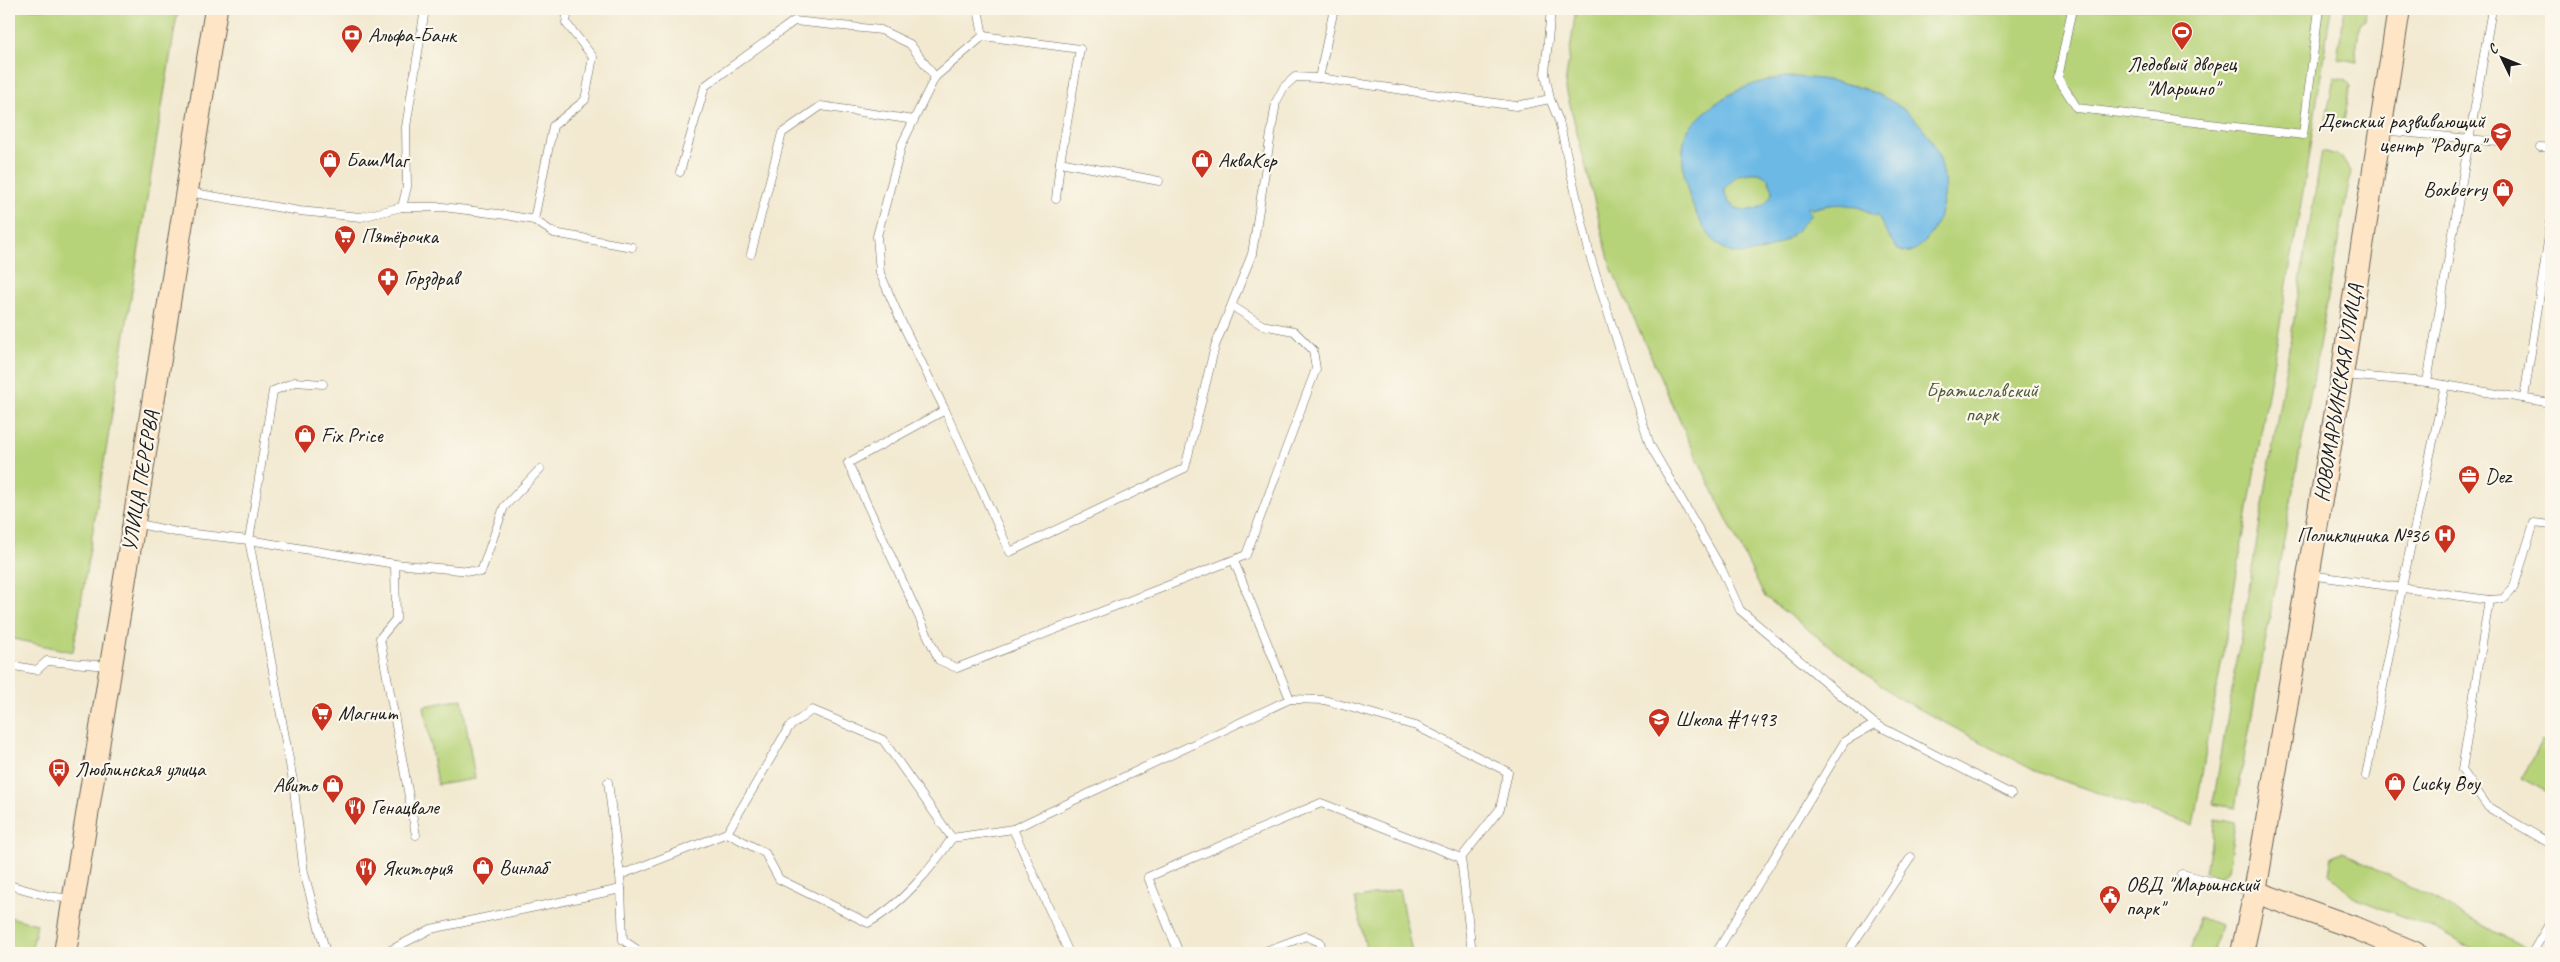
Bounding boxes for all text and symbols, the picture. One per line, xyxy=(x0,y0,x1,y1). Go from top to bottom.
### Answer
sports icon: Ледовый дворец "Марьино" xyxy=(2170,20,2194,51)
place label: Альфа-Банк xyxy=(368,22,458,48)
bank icon: Альфа-Банк xyxy=(340,23,364,54)
north arrow xyxy=(2478,32,2528,82)
text: С xyxy=(2484,40,2503,58)
place label: Ледовый дворец "Марьино" xyxy=(2128,51,2238,101)
place label: Детский развивающий центр "Радуга" xyxy=(2318,108,2489,158)
school or university icon: Детский развивающий центр "Радуга" xyxy=(2489,121,2513,152)
place label: БашМаг xyxy=(346,147,411,173)
place label: АкваКер xyxy=(1218,147,1279,173)
shop icon: БашМаг xyxy=(318,148,342,179)
shop icon: АкваКер xyxy=(1190,148,1214,179)
place label: Boxberry xyxy=(2423,176,2489,202)
shop icon: Boxberry xyxy=(2491,177,2515,208)
place label: Пятёрочка xyxy=(361,223,440,249)
supermarket icon: Пятёрочка xyxy=(333,224,357,255)
place label: Горздрав xyxy=(404,265,463,291)
pharmacy icon: Горздрав xyxy=(376,266,400,297)
street label: НОВОМАРЬИНСКАЯ УЛИЦА xyxy=(2308,282,2368,504)
park label: Братиславский парк xyxy=(1926,377,2039,427)
street label: УЛИЦА ПЕРЕРВА xyxy=(116,408,164,553)
place label: Fix Price xyxy=(321,422,384,448)
shop icon: Fix Price xyxy=(293,423,317,454)
place label: Dez xyxy=(2485,463,2513,489)
office icon: Dez xyxy=(2457,464,2481,495)
place label: Поликлиника №36 xyxy=(2297,522,2430,548)
hospital icon: Поликлиника №36 xyxy=(2433,523,2457,554)
place label: Магнит xyxy=(338,700,399,726)
supermarket icon: Магнит xyxy=(310,701,334,732)
place label: Школа #1493 xyxy=(1675,706,1778,732)
school or university icon: Школа #1493 xyxy=(1647,707,1671,738)
place label: Люблинская улица xyxy=(75,756,207,782)
bus stop icon: Люблинская улица xyxy=(47,757,71,788)
place label: Lucky Boy xyxy=(2411,770,2481,796)
shop icon: Lucky Boy xyxy=(2383,771,2407,802)
place label: Авито xyxy=(273,772,320,798)
shop icon: Авито xyxy=(321,773,345,804)
place label: Генацвале xyxy=(371,794,441,820)
restaurant icon: Генацвале xyxy=(343,795,367,826)
place label: Винлаб xyxy=(499,854,552,880)
place label: Якитория xyxy=(382,855,454,881)
shop icon: Винлаб xyxy=(471,855,495,886)
restaurant icon: Якитория xyxy=(354,856,378,887)
place label: ОВД "Марьинский парк" xyxy=(2126,871,2261,921)
public building icon: ОВД "Марьинский парк" xyxy=(2098,884,2122,915)

